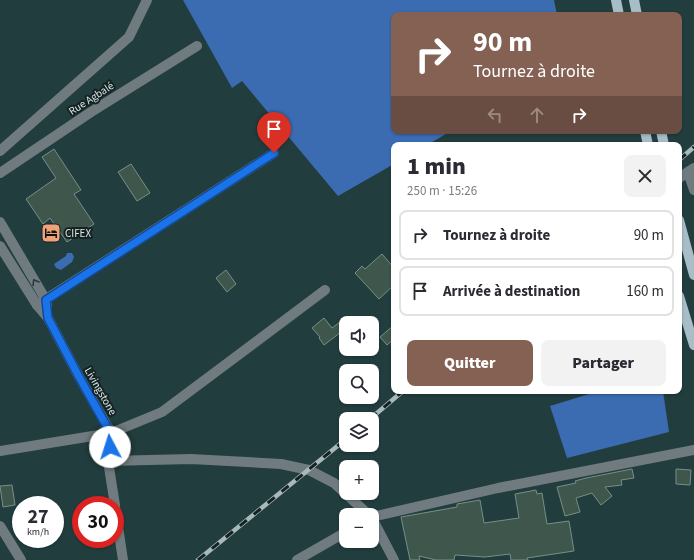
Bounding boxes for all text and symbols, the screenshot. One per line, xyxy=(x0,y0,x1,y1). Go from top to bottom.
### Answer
text: 90 m xyxy=(473,22,532,62)
icon: right xyxy=(407,28,459,80)
text: Tournez à droite xyxy=(473,59,595,84)
street label: Rue Agbalé xyxy=(66,78,117,119)
icon: left xyxy=(484,104,506,126)
icon: ahead xyxy=(526,104,548,126)
icon: right xyxy=(568,104,590,126)
pin xyxy=(257,112,291,153)
icon: arrive xyxy=(263,118,285,140)
text: 1 min xyxy=(407,149,466,184)
button: close xyxy=(624,155,666,197)
text: 250 m · 15:26 xyxy=(407,182,477,200)
hotel icon: CIFEX xyxy=(40,222,62,244)
icon: right xyxy=(409,224,431,246)
text: Tournez à droite xyxy=(443,225,550,246)
text: 90 m xyxy=(634,225,664,246)
place label: CIFEX xyxy=(65,226,91,241)
one-way arrow xyxy=(33,279,40,286)
icon: arrive xyxy=(409,280,431,302)
text: Arrivée à destination xyxy=(443,281,580,302)
text: 160 m xyxy=(626,281,664,302)
map controls xyxy=(339,316,379,548)
button: sound xyxy=(339,316,379,356)
button: Quitter xyxy=(407,340,533,386)
button: Partager xyxy=(541,340,666,386)
button: search xyxy=(339,364,379,404)
street label: Livingstone xyxy=(81,365,121,418)
button: layers xyxy=(339,412,379,452)
position arrow xyxy=(89,426,131,468)
button: + xyxy=(339,460,379,500)
speed limit sign: 30 xyxy=(72,496,124,548)
text: 27 xyxy=(27,503,49,531)
button: − xyxy=(339,508,379,548)
text: km/h xyxy=(27,525,49,539)

